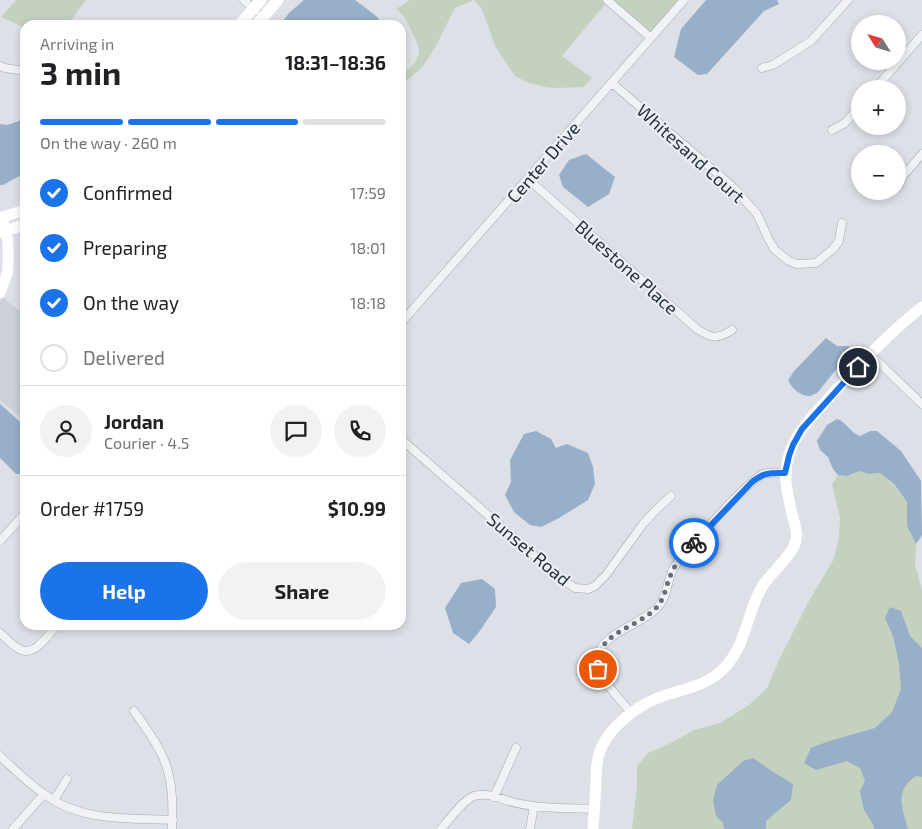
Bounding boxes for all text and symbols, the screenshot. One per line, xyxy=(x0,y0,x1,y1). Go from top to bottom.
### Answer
north arrow xyxy=(851,15,906,70)
map controls xyxy=(851,15,906,200)
text: Arriving in xyxy=(40,34,114,53)
text: 18:31–18:36 xyxy=(285,51,386,74)
text: 3 min xyxy=(40,53,121,91)
button: + xyxy=(851,80,906,135)
street label: Whitesand Court xyxy=(633,99,749,207)
street label: Center Drive xyxy=(502,117,584,207)
text: On the way · 260 m xyxy=(40,133,177,152)
button: − xyxy=(851,145,906,200)
icon: check xyxy=(40,179,68,207)
text: Confirmed xyxy=(83,181,173,204)
text: 17:59 xyxy=(350,183,386,202)
street label: Bluestone Place xyxy=(571,215,683,319)
icon: check xyxy=(40,234,68,262)
text: Preparing xyxy=(83,236,167,259)
text: 18:01 xyxy=(350,238,386,257)
icon: check xyxy=(40,289,68,317)
text: On the way xyxy=(83,291,179,314)
text: 18:18 xyxy=(350,293,386,312)
text: Delivered xyxy=(83,346,165,369)
pin xyxy=(837,346,879,388)
icon: home xyxy=(844,353,872,381)
button: person xyxy=(40,405,92,457)
button: chat xyxy=(270,405,322,457)
button: phone xyxy=(334,405,386,457)
text: Jordan xyxy=(104,410,164,433)
text: Courier · 4.5 xyxy=(104,433,189,452)
text: Order #1759 xyxy=(40,497,144,520)
text: $10.99 xyxy=(328,497,386,520)
street label: Sunset Road xyxy=(483,508,575,590)
courier xyxy=(669,518,719,568)
icon: bike xyxy=(680,529,708,557)
button: Help xyxy=(40,562,208,620)
button: Share xyxy=(218,562,386,620)
pin xyxy=(577,648,619,690)
icon: bag xyxy=(584,655,612,683)

